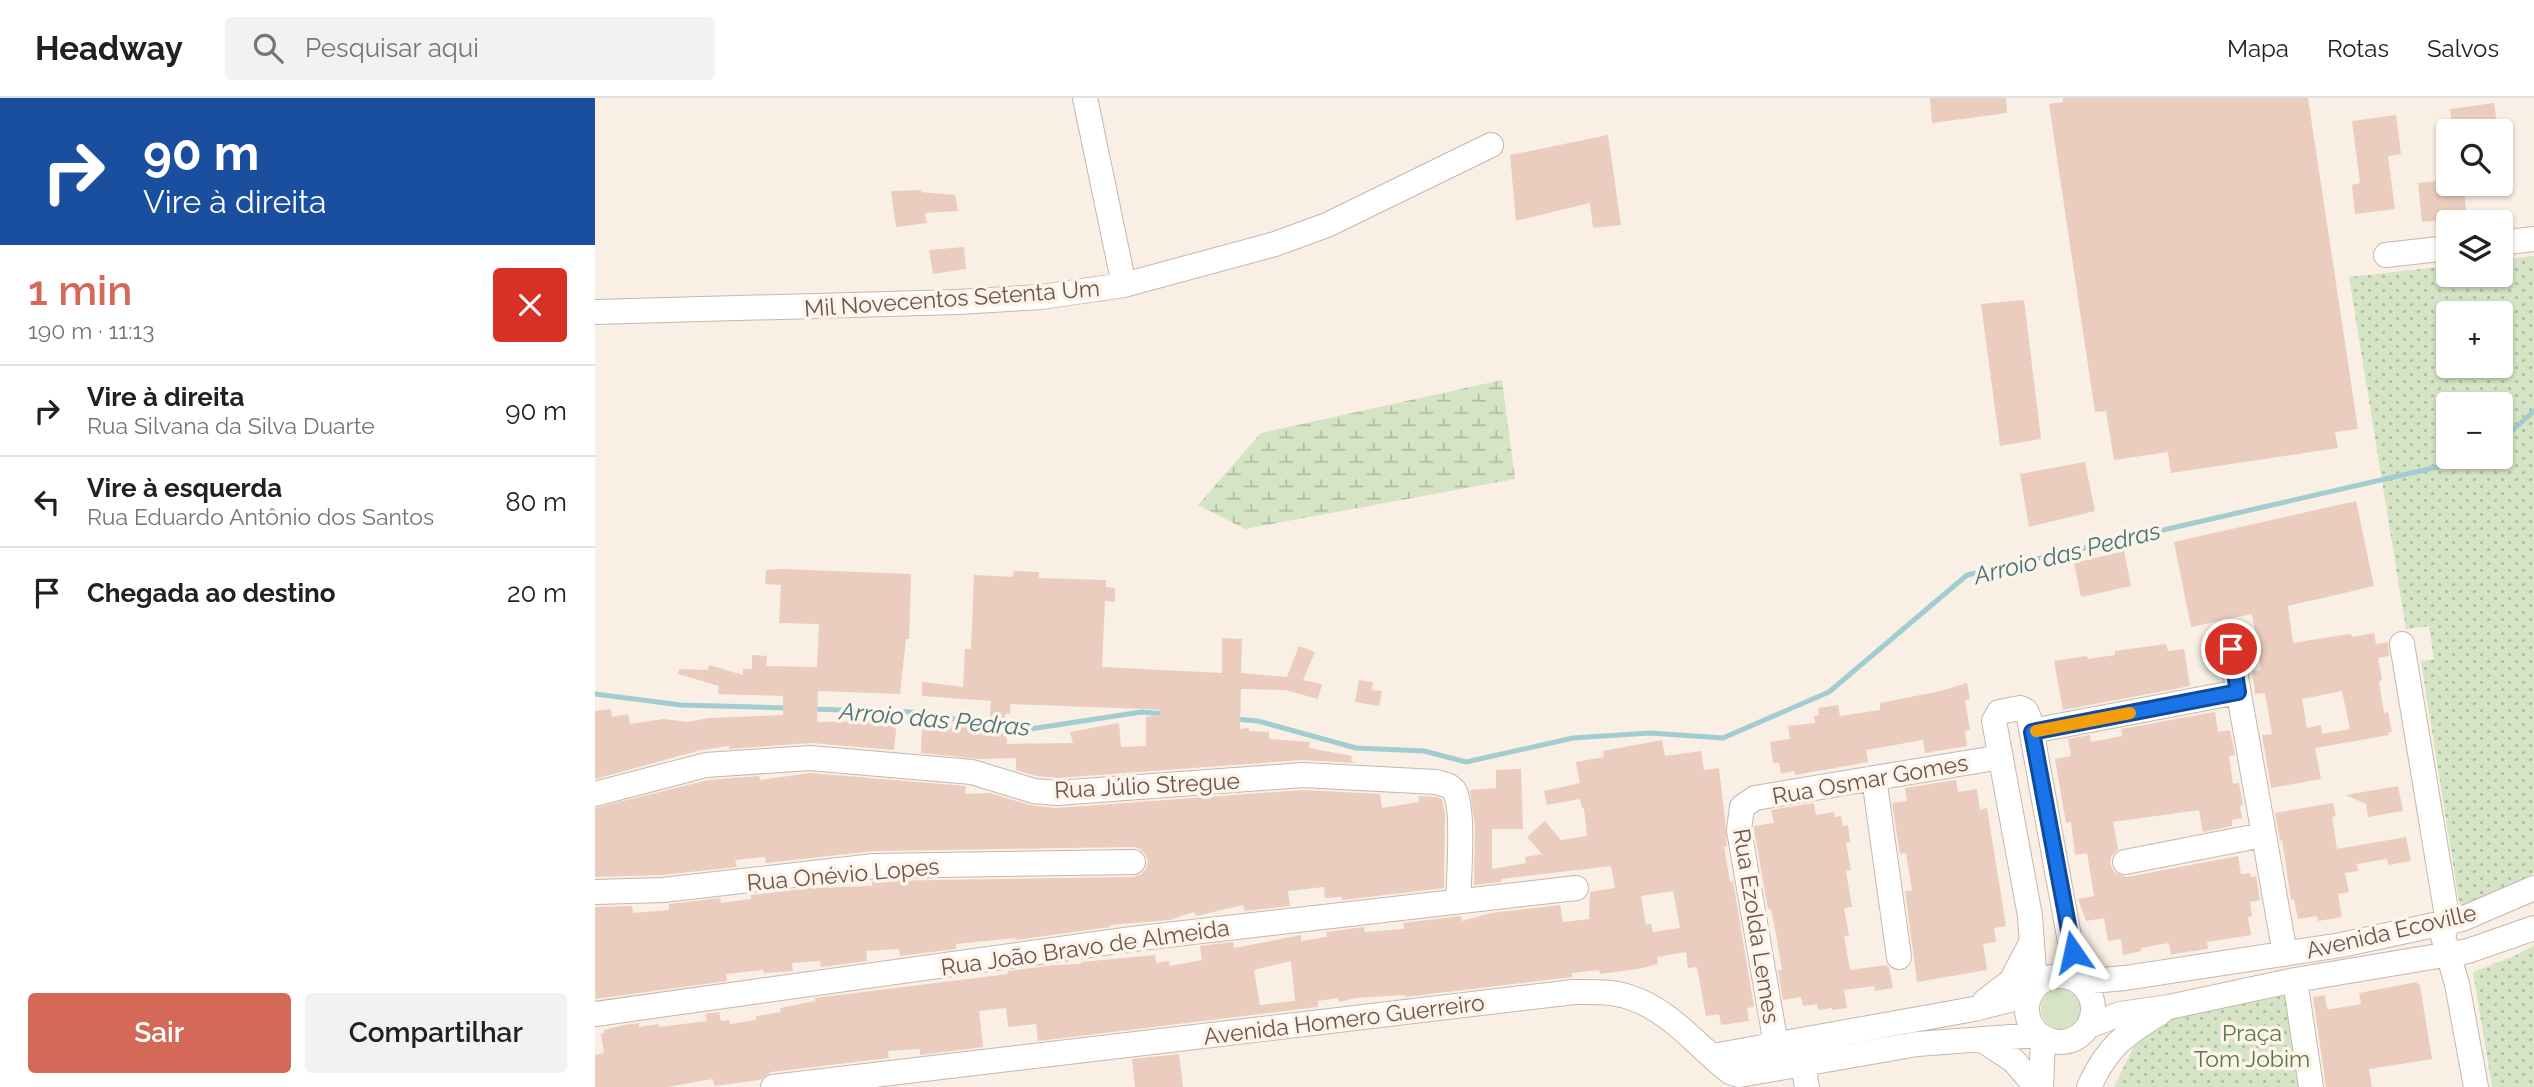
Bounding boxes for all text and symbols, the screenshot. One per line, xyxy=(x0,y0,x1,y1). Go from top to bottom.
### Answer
search box xyxy=(225,17,715,80)
text: Headway xyxy=(35,29,183,68)
icon: search xyxy=(249,29,287,67)
text: Pesquisar aqui xyxy=(305,33,479,63)
text: Mapa xyxy=(2227,34,2289,63)
text: Rotas xyxy=(2327,34,2389,63)
text: Salvos xyxy=(2427,34,2499,63)
map controls xyxy=(2436,119,2513,469)
button: search xyxy=(2436,119,2513,196)
text: 90 m xyxy=(143,124,259,181)
icon: right xyxy=(28,126,119,217)
text: Vire à direita xyxy=(143,183,326,220)
button: layers xyxy=(2436,210,2513,287)
text: 1 min xyxy=(28,266,132,315)
button: close xyxy=(493,268,567,342)
street label: Mil Novecentos Setenta Um xyxy=(803,274,1101,322)
button: + xyxy=(2436,301,2513,378)
text: 190 m · 11:13 xyxy=(28,317,155,344)
text: Vire à direita xyxy=(87,382,244,412)
icon: right xyxy=(28,392,66,430)
button: − xyxy=(2436,392,2513,469)
text: 90 m xyxy=(505,396,567,426)
text: Rua Silvana da Silva Duarte xyxy=(87,412,375,439)
text: Vire à esquerda xyxy=(87,473,282,503)
icon: left xyxy=(28,483,66,521)
text: 80 m xyxy=(505,487,567,517)
text: Rua Eduardo Antônio dos Santos xyxy=(87,503,434,530)
water label: Arroio das Pedras xyxy=(1969,516,2163,591)
icon: arrive xyxy=(28,574,66,612)
text: Chegada ao destino xyxy=(87,578,336,608)
text: 20 m xyxy=(507,578,567,608)
pin xyxy=(2201,619,2261,679)
icon: arrive xyxy=(2212,630,2250,668)
water label: Arroio das Pedras xyxy=(836,696,1032,742)
street label: Rua Osmar Gomes xyxy=(1770,748,1970,810)
street label: Rua Júlio Stregue xyxy=(1054,767,1240,803)
street label: Rua Ezolda Lemes xyxy=(1728,827,1786,1025)
street label: Rua Onévio Lopes xyxy=(746,852,940,896)
street label: Avenida Ecoville xyxy=(2303,898,2479,964)
street label: Rua João Bravo de Almeida xyxy=(939,913,1231,981)
position arrow xyxy=(2036,915,2110,989)
street label: Avenida Homero Guerreiro xyxy=(1202,988,1486,1050)
button: Sair xyxy=(28,993,291,1073)
button: Compartilhar xyxy=(305,993,567,1073)
park label: Praça Tom Jobim xyxy=(2194,1019,2310,1072)

